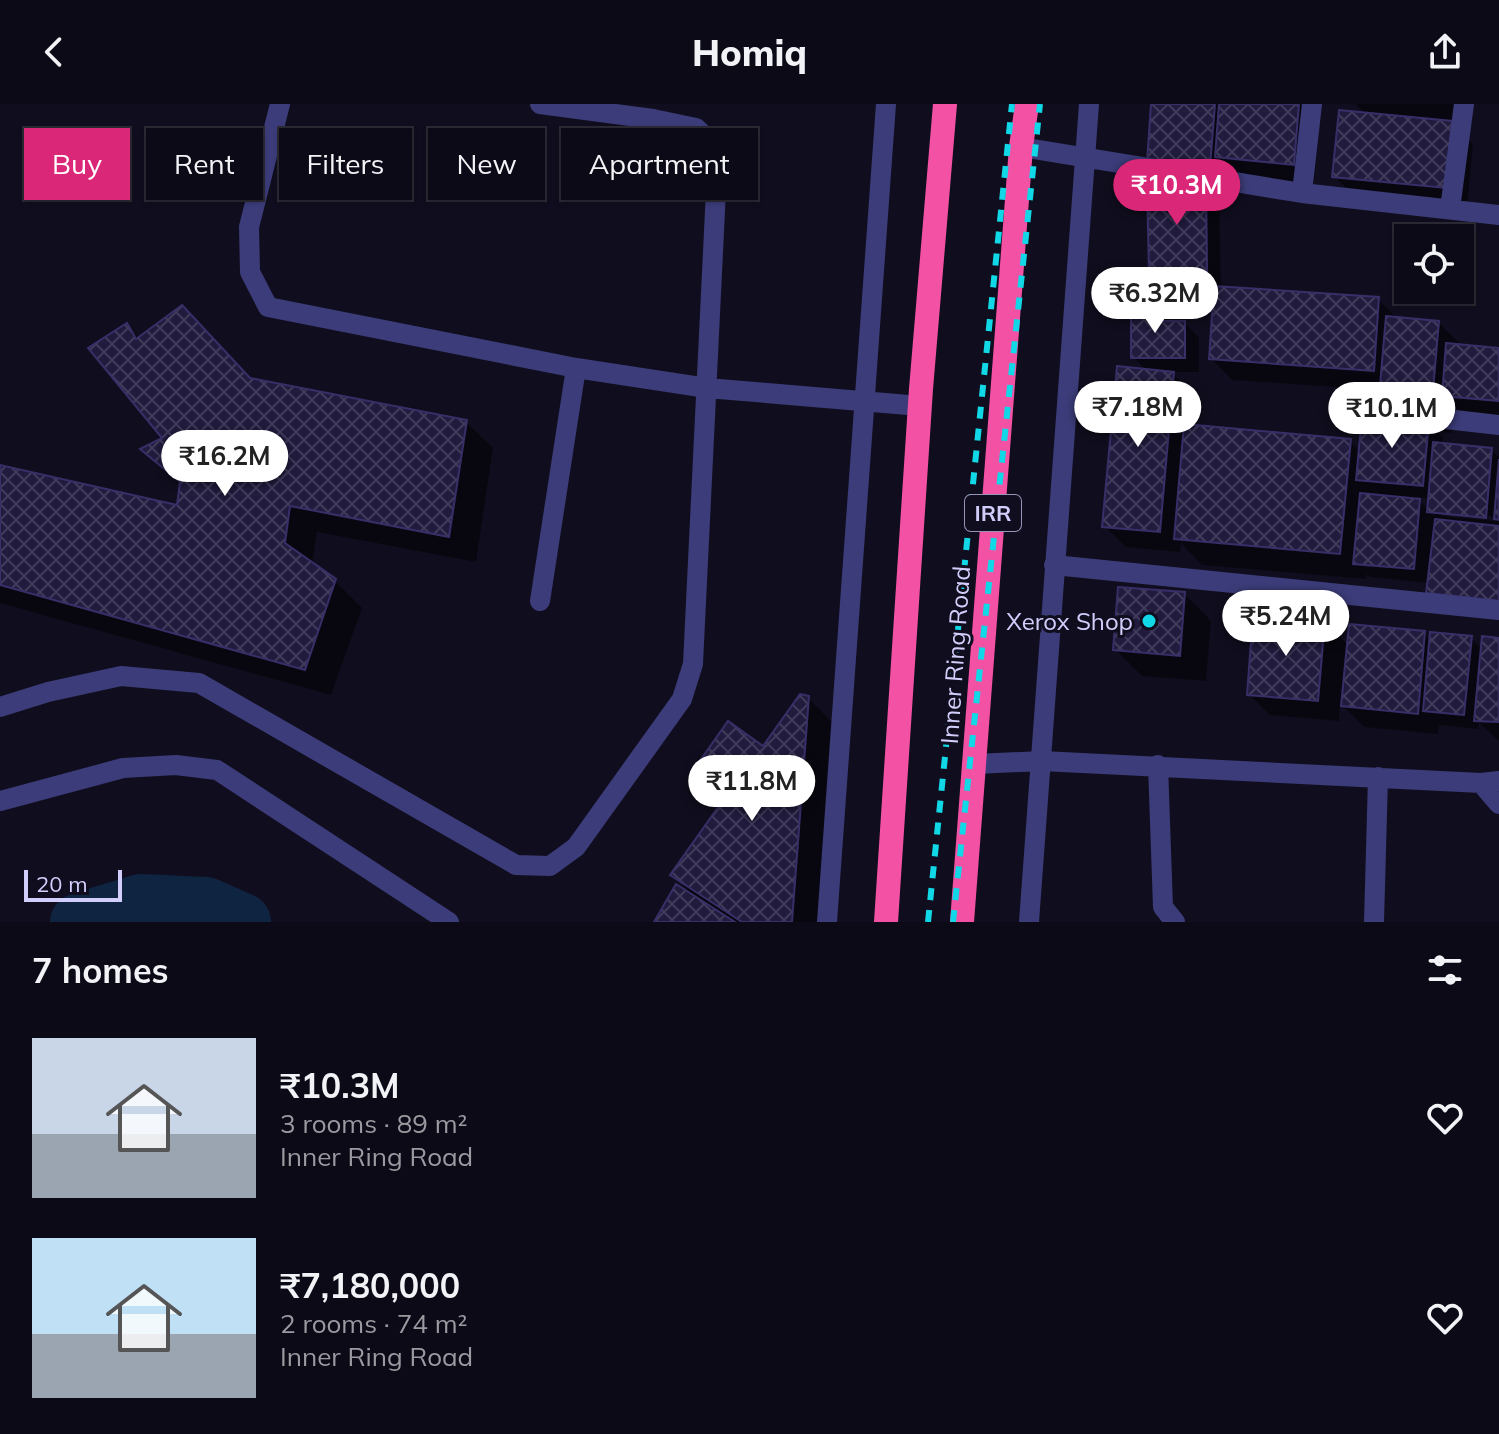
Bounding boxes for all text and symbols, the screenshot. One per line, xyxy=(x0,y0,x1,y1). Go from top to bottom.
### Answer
icon: back xyxy=(32,30,76,74)
text: Homiq xyxy=(692,30,807,75)
icon: share xyxy=(1423,30,1467,74)
chip: Buy xyxy=(24,128,130,200)
chip: Rent xyxy=(146,128,263,200)
chip: Filters xyxy=(279,128,412,200)
chip: New xyxy=(428,128,545,200)
chip: Apartment xyxy=(561,128,758,200)
pin: ₹10.3M xyxy=(1112,159,1242,227)
text: ₹10.3M xyxy=(1131,168,1223,201)
map controls xyxy=(1394,224,1474,304)
button: locate xyxy=(1394,224,1474,304)
pin: ₹6.32M xyxy=(1090,267,1220,335)
text: ₹6.32M xyxy=(1109,276,1201,309)
pin: ₹7.18M xyxy=(1073,381,1203,449)
pin: ₹10.1M xyxy=(1327,382,1457,450)
text: ₹7.18M xyxy=(1092,390,1184,423)
text: ₹10.1M xyxy=(1346,391,1438,424)
pin: ₹16.2M xyxy=(160,430,290,498)
text: ₹16.2M xyxy=(179,439,271,472)
road number: IRR xyxy=(965,495,1021,531)
street label: Inner Ring Road xyxy=(934,565,976,745)
pin: ₹5.24M xyxy=(1221,590,1351,658)
text: ₹5.24M xyxy=(1240,599,1332,632)
place label: Xerox Shop xyxy=(1006,606,1133,636)
marker: Xerox Shop xyxy=(1140,612,1158,630)
pin: ₹11.8M xyxy=(687,755,817,823)
text: ₹11.8M xyxy=(706,764,798,797)
scale bar xyxy=(24,866,122,902)
text: 20 m xyxy=(36,870,87,898)
icon: filters xyxy=(1423,948,1467,992)
text: 7 homes xyxy=(32,949,169,992)
text: ₹10.3M xyxy=(280,1064,400,1107)
icon: home xyxy=(96,1070,192,1166)
icon: heart xyxy=(1423,1096,1467,1140)
text: 3 rooms · 89 m² xyxy=(280,1107,467,1140)
text: Inner Ring Road xyxy=(280,1140,473,1173)
text: ₹7,180,000 xyxy=(280,1264,460,1307)
icon: home xyxy=(96,1270,192,1366)
icon: heart xyxy=(1423,1296,1467,1340)
text: 2 rooms · 74 m² xyxy=(280,1307,467,1340)
text: Inner Ring Road xyxy=(280,1340,473,1373)

